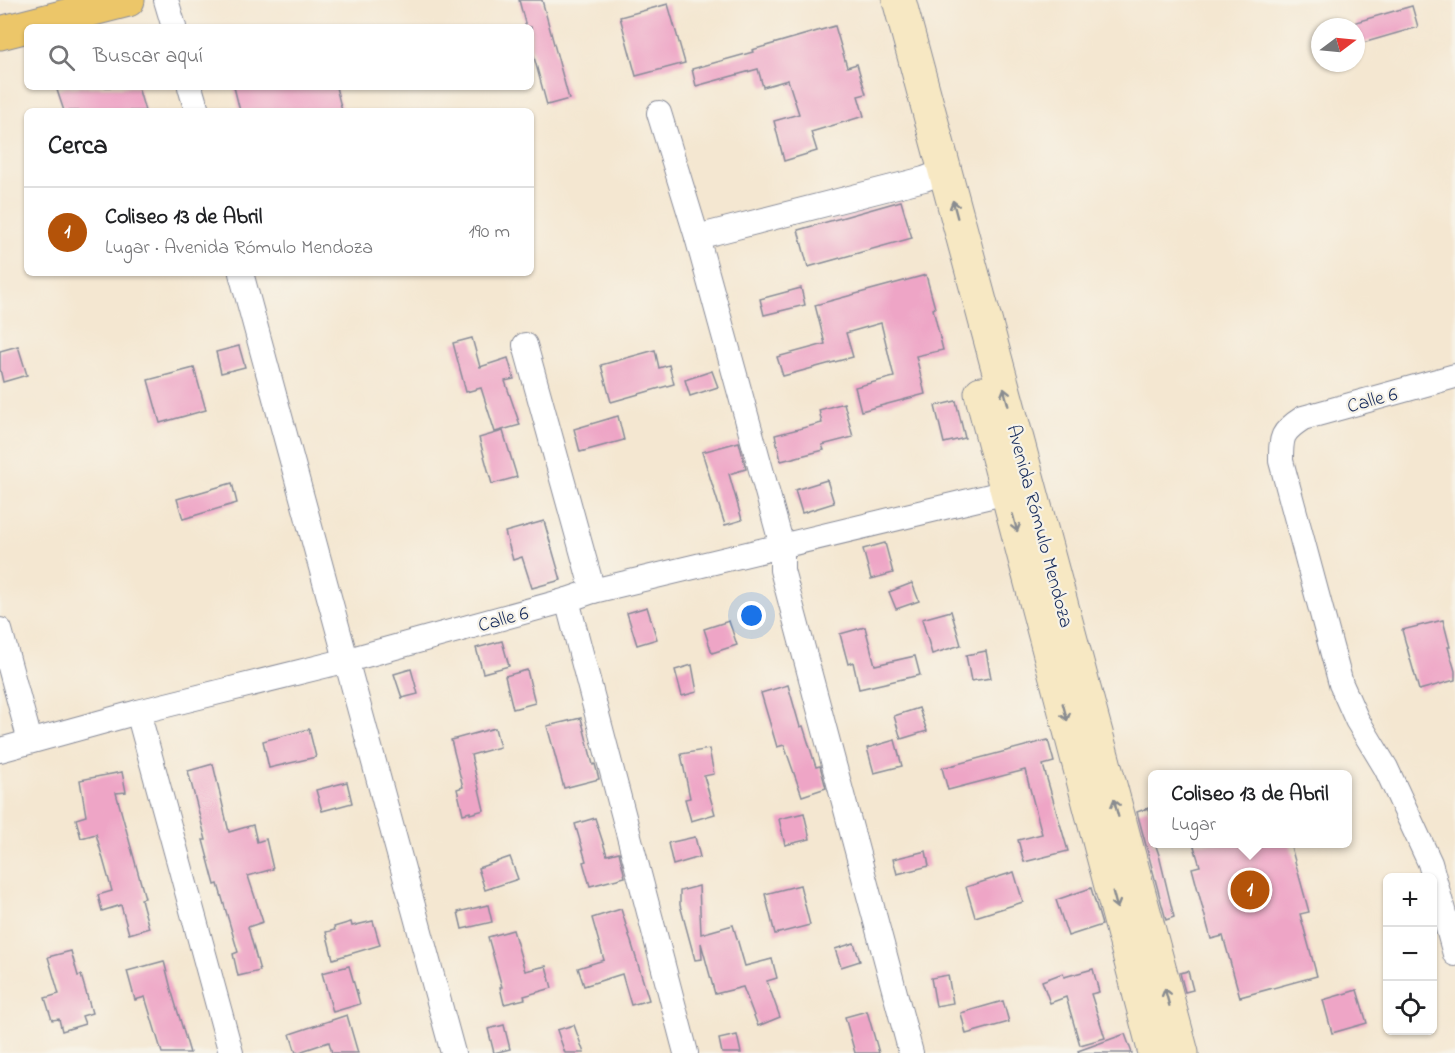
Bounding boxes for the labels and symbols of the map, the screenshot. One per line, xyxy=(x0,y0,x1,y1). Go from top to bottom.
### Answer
north arrow xyxy=(1311,18,1365,72)
one-way arrow xyxy=(949,199,960,218)
street label: Calle 6 xyxy=(1344,381,1401,422)
one-way arrow xyxy=(1000,388,1011,407)
street label: Avenida Rómulo Mendoza xyxy=(998,422,1080,631)
one-way arrow xyxy=(1010,513,1022,532)
street label: Calle 6 xyxy=(475,600,532,641)
your location xyxy=(737,601,766,630)
one-way arrow xyxy=(1060,702,1072,721)
one-way arrow xyxy=(1110,799,1122,818)
pin: 1 xyxy=(1230,868,1270,912)
one-way arrow xyxy=(1110,890,1121,909)
one-way arrow xyxy=(1161,987,1172,1006)

